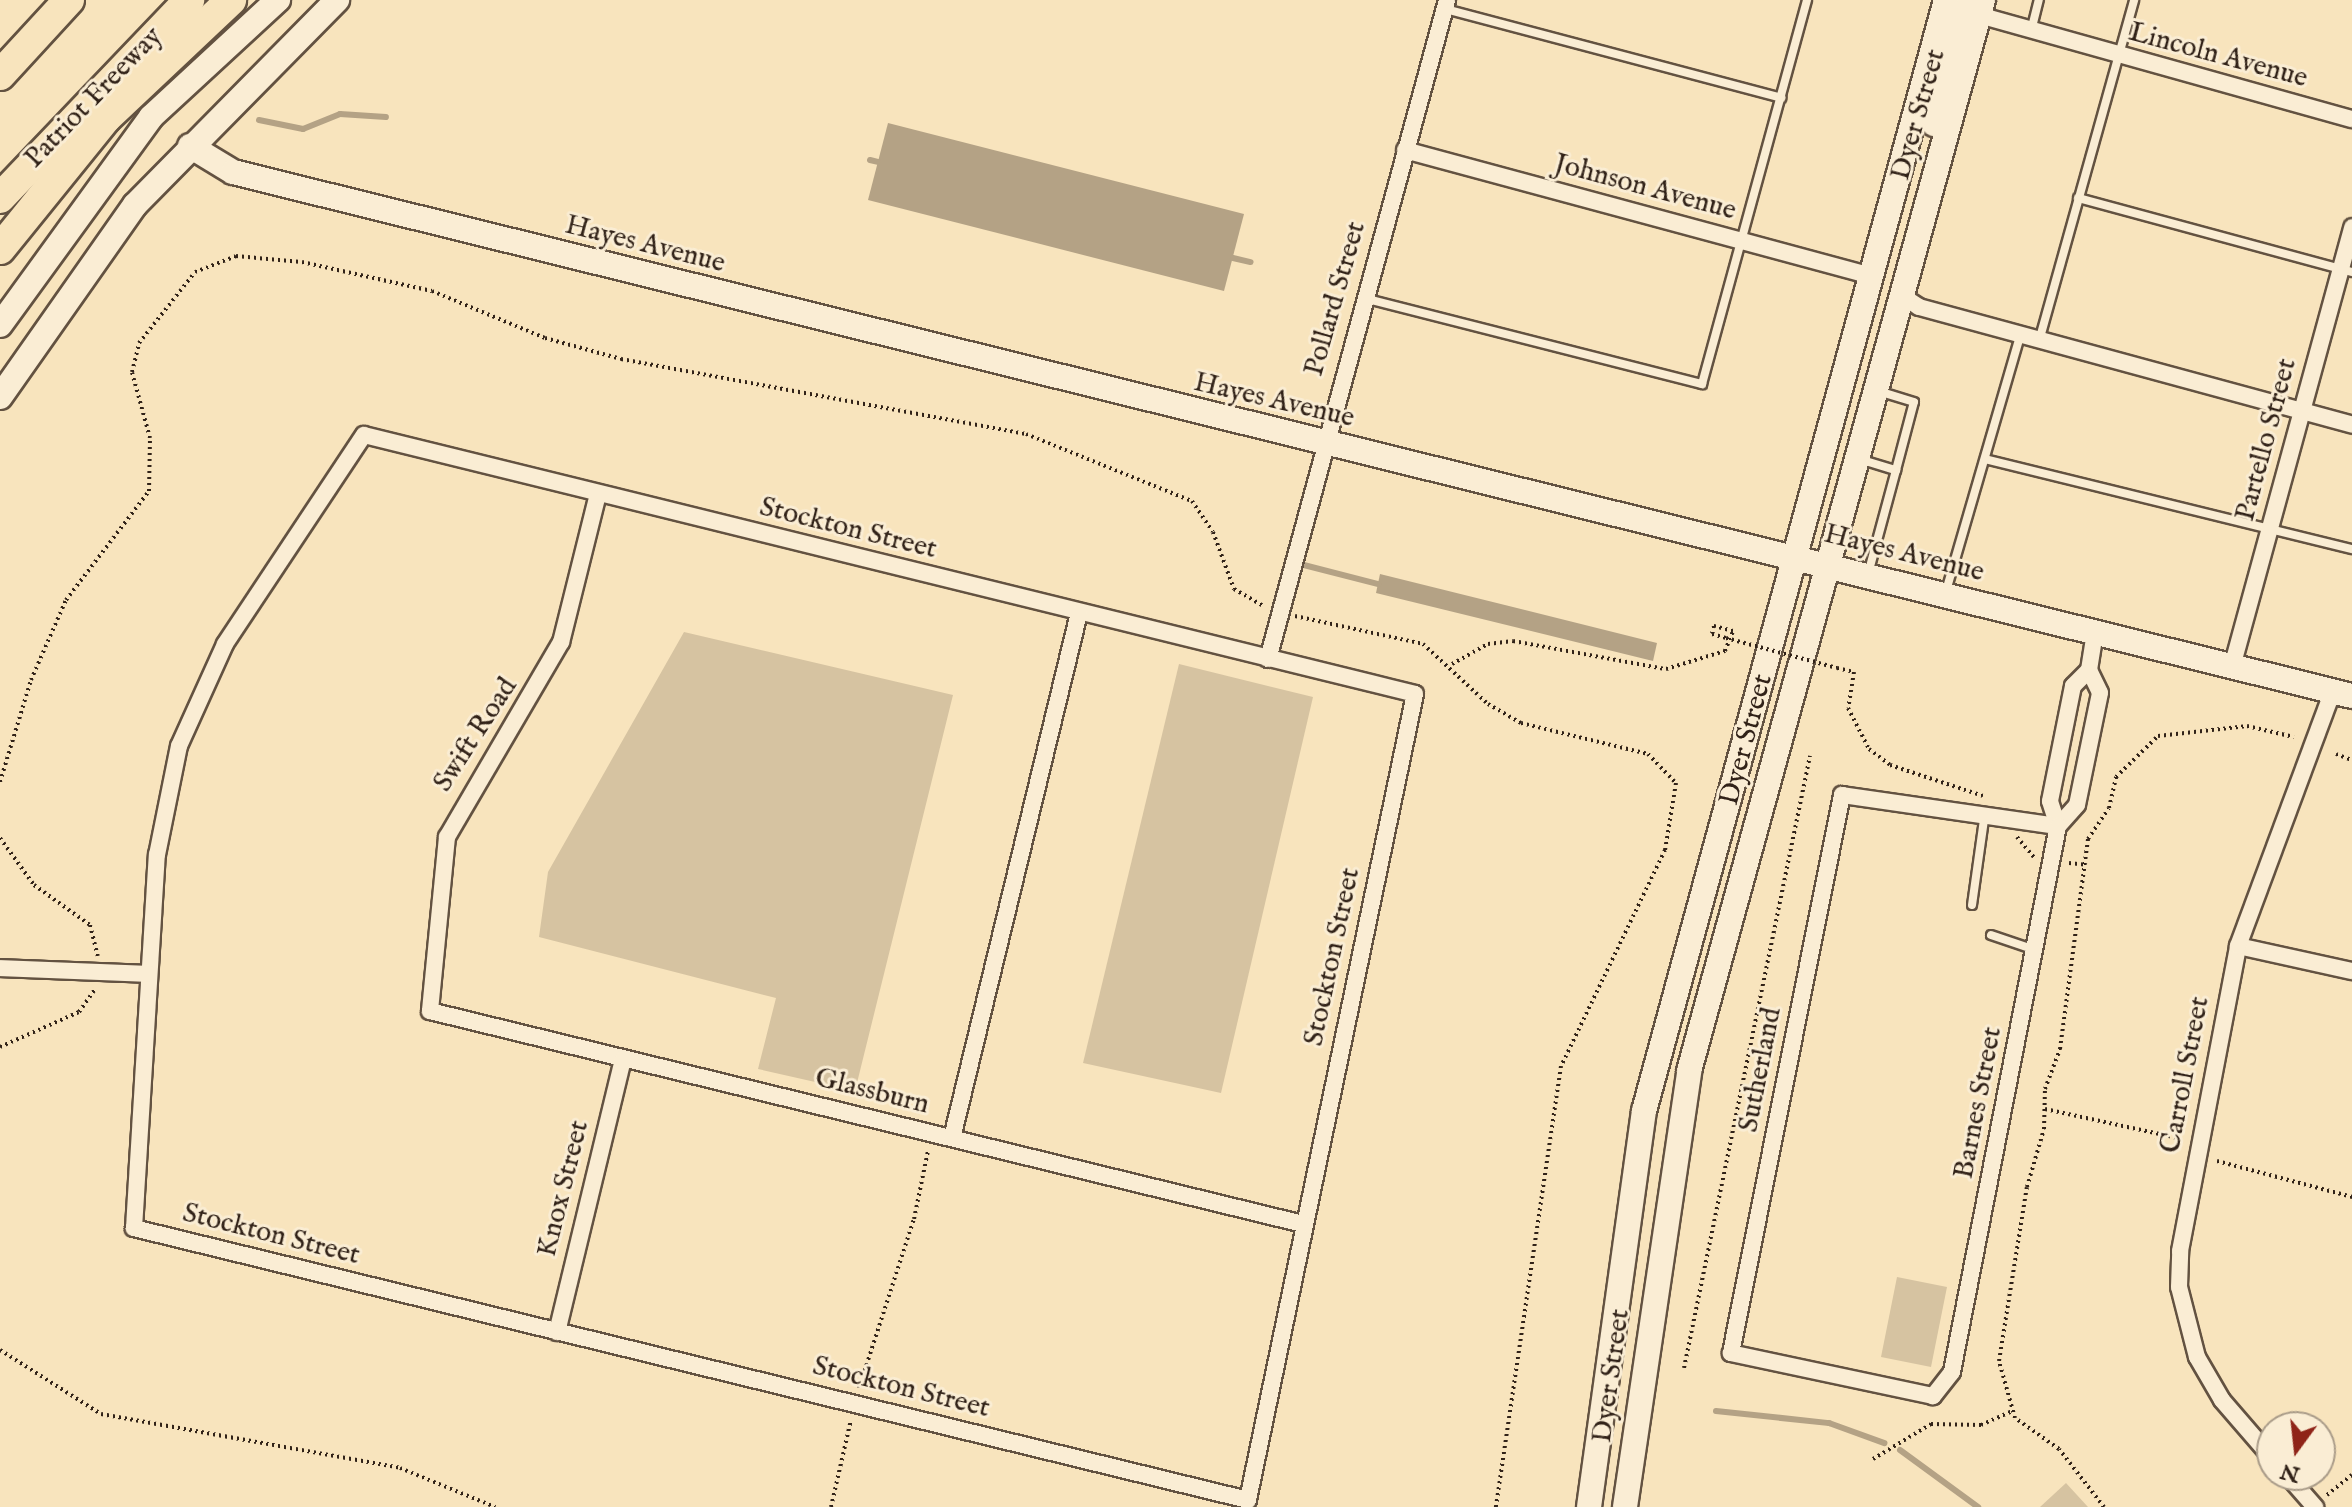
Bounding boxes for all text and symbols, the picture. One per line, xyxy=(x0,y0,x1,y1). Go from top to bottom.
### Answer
street label: Lincoln Avenue xyxy=(2125,16,2311,96)
street label: Patriot Freeway xyxy=(18,20,170,176)
street label: Dyer Street xyxy=(1884,46,1954,184)
street label: Johnson Avenue xyxy=(1550,148,1740,228)
street label: Hayes Avenue xyxy=(562,209,728,281)
street label: Pollard Street xyxy=(1298,218,1374,380)
street label: Partello Street xyxy=(2229,355,2305,525)
street label: Hayes Avenue xyxy=(1190,366,1358,436)
street label: Stockton Street xyxy=(756,491,940,567)
street label: Hayes Avenue xyxy=(1821,518,1987,590)
street label: Dyer Street xyxy=(1713,671,1781,809)
street label: Swift Road xyxy=(427,672,525,798)
street label: Stockton Street xyxy=(1298,865,1368,1049)
street label: Carroll Street xyxy=(2154,994,2218,1156)
street label: Sutherland xyxy=(1732,1005,1790,1135)
street label: Barnes Street xyxy=(1948,1024,2010,1182)
street label: Glassburn xyxy=(812,1062,932,1122)
street label: Knox Street xyxy=(531,1117,597,1261)
street label: Stockton Street xyxy=(179,1197,363,1273)
street label: Dyer Street xyxy=(1586,1307,1638,1445)
street label: Stockton Street xyxy=(809,1350,993,1426)
north arrow xyxy=(2256,1411,2336,1491)
text: N xyxy=(2277,1456,2303,1488)

